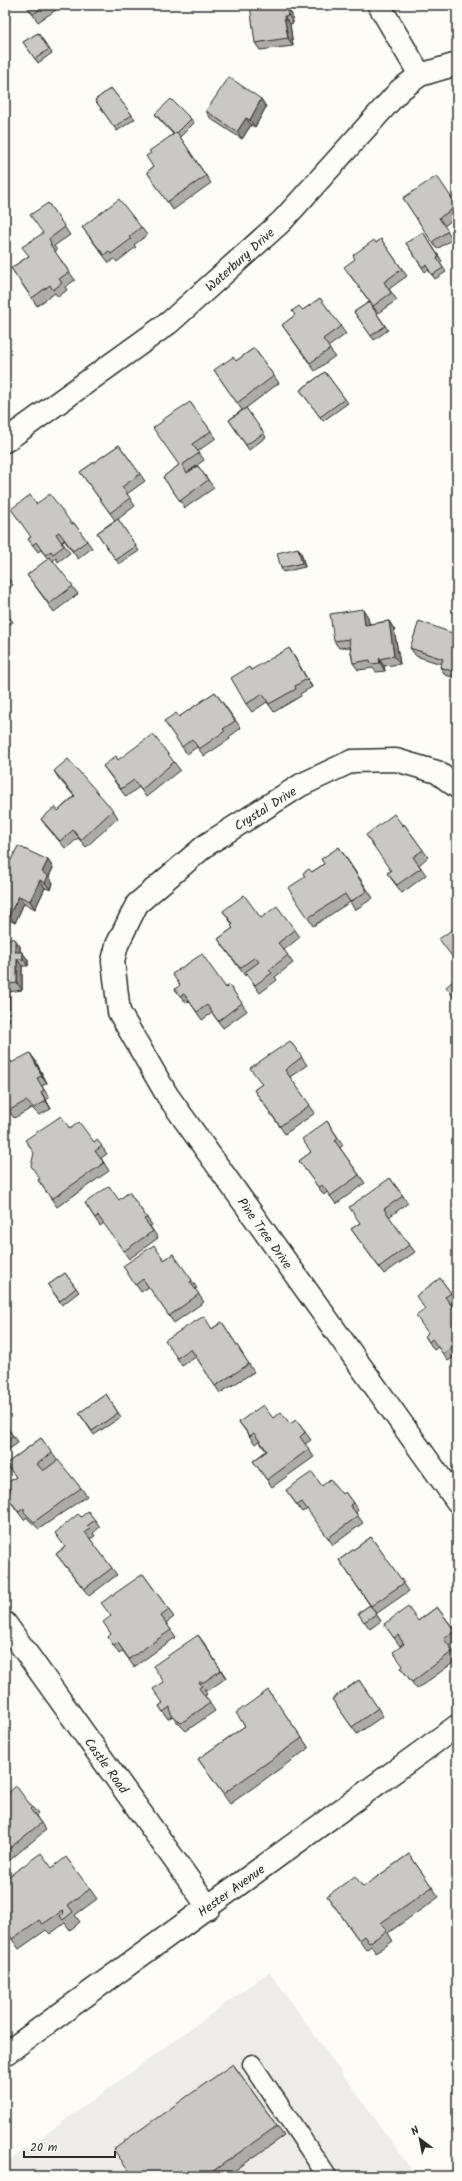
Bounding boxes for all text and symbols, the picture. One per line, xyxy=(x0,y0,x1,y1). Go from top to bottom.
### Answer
street label: Waterbury Drive xyxy=(201,223,280,298)
street label: Crystal Drive xyxy=(230,782,301,837)
street label: Pine Tree Drive xyxy=(231,1194,297,1274)
street label: Castle Road xyxy=(78,1734,133,1799)
street label: Hester Avenue xyxy=(194,1860,270,1923)
north arrow xyxy=(400,2119,440,2159)
text: N xyxy=(408,2122,423,2141)
scale bar xyxy=(24,2133,115,2159)
text: 20 m xyxy=(30,2138,58,2157)

